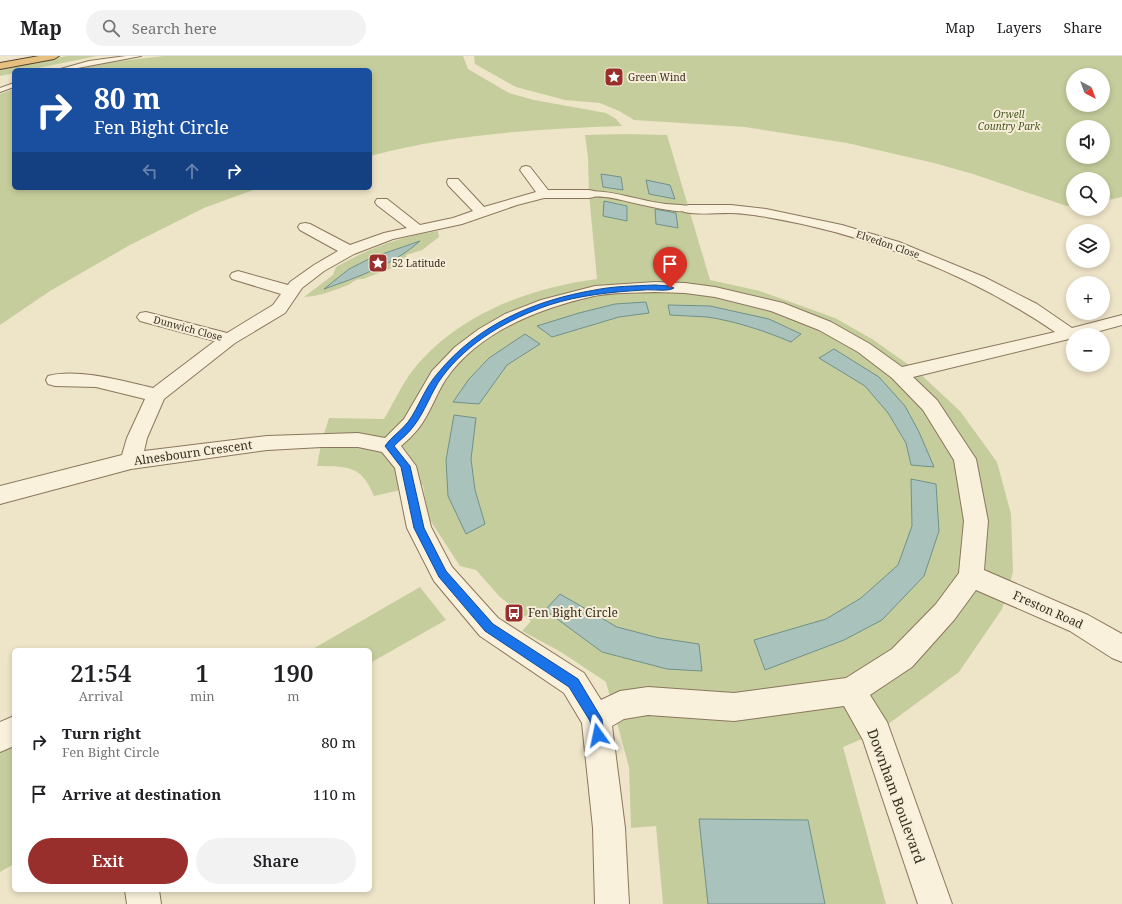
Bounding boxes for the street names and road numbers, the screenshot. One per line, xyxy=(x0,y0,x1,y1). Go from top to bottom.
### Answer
street label: Elvedon Close xyxy=(854,227,922,261)
street label: Dunwich Close xyxy=(152,312,224,344)
street label: Alnesbourn Crescent xyxy=(133,436,253,469)
street label: Freston Road xyxy=(1010,586,1087,633)
street label: Downham Boulevard xyxy=(863,726,930,866)

